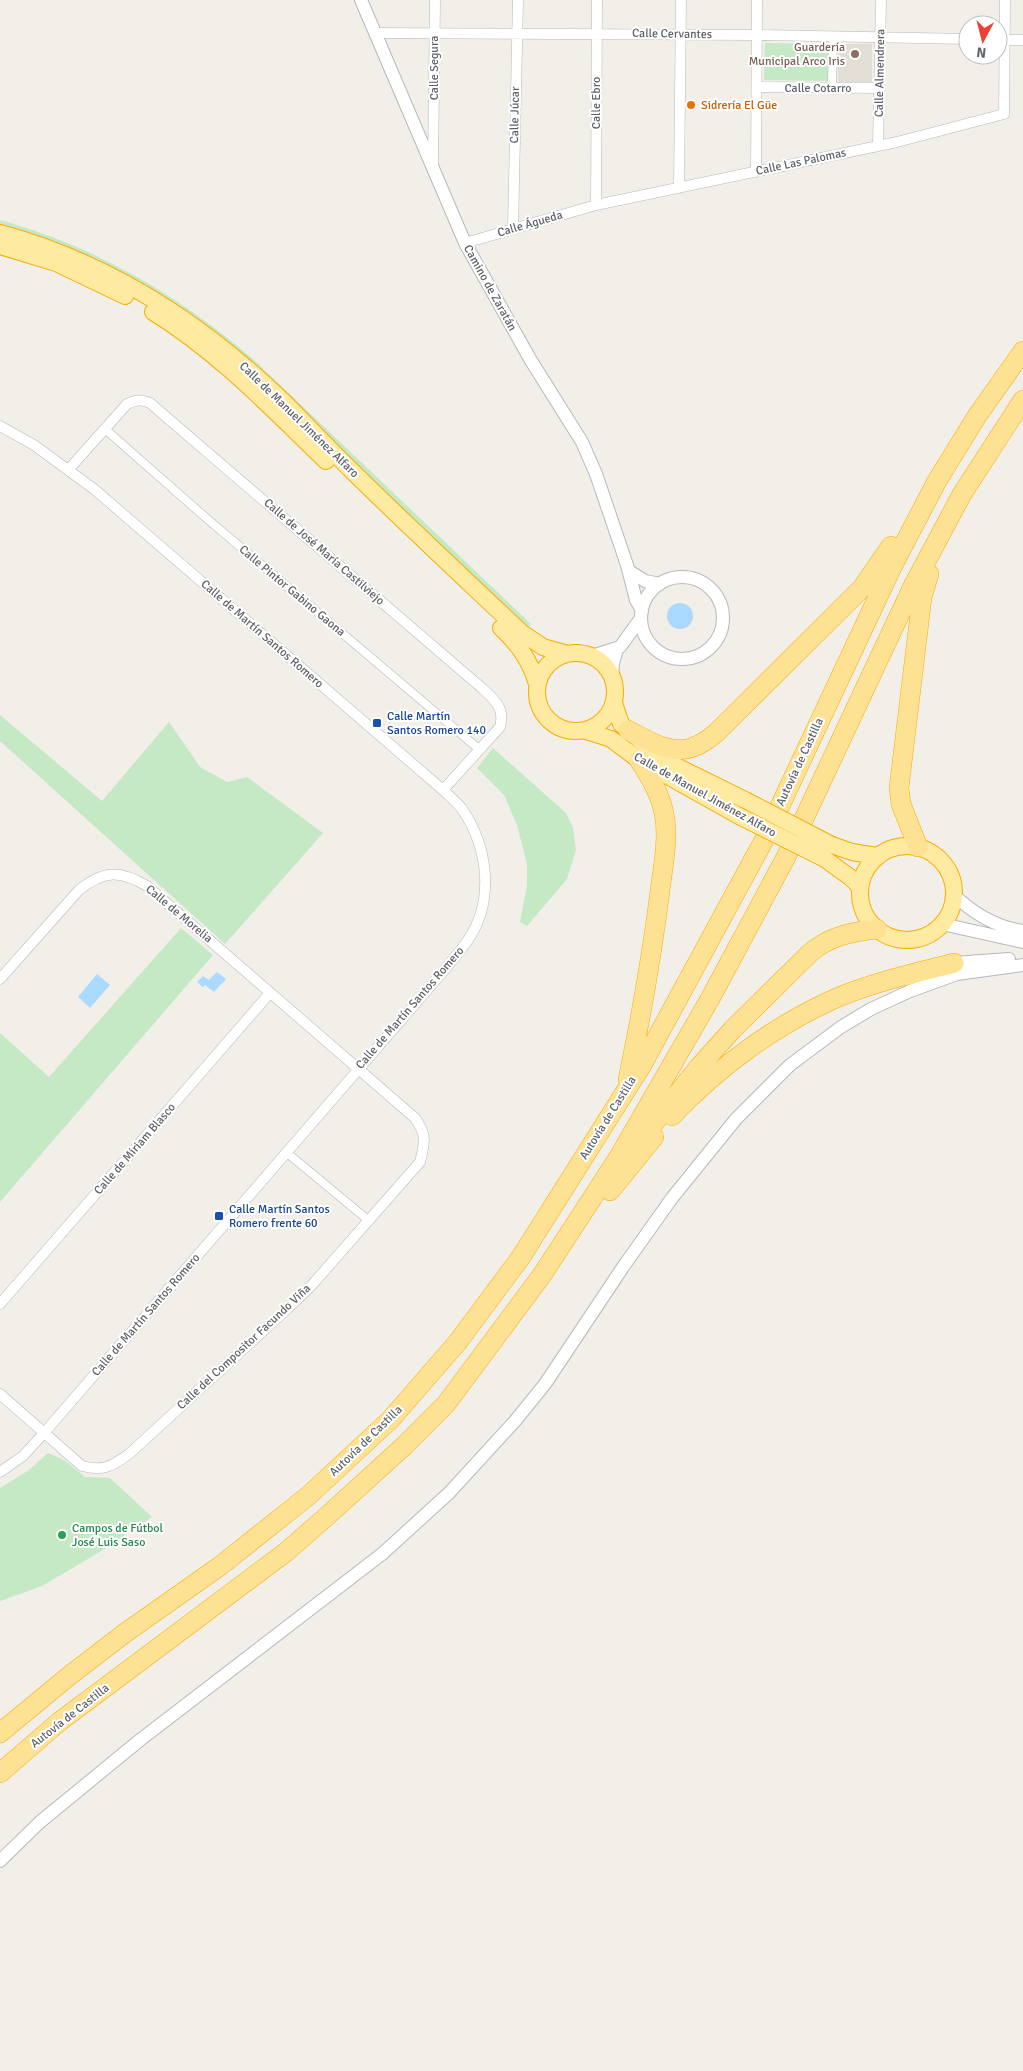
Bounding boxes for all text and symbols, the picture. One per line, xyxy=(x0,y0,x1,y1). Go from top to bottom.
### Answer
north arrow xyxy=(958,15,1008,65)
street label: Calle Cervantes xyxy=(632,26,712,42)
street label: Calle Almendrera xyxy=(872,29,888,117)
street label: Calle Segura xyxy=(427,36,442,100)
place label: Guardería Municipal Arco Iris xyxy=(749,40,845,69)
text: N xyxy=(976,43,987,61)
marker: Guardería Municipal Arco Iris xyxy=(849,48,861,60)
street label: Calle Ebro xyxy=(589,77,604,129)
street label: Calle Cotarro xyxy=(784,81,852,96)
street label: Calle Júcar xyxy=(507,86,523,144)
place label: Sidrería El Güe xyxy=(701,98,777,113)
marker: Sidrería El Güe xyxy=(685,99,697,111)
street label: Calle Las Palomas xyxy=(754,145,848,179)
street label: Calle Águeda xyxy=(496,208,564,240)
street label: Camino de Zaratán xyxy=(460,242,520,334)
street label: Calle de Manuel Jiménez Alfaro xyxy=(236,359,362,481)
street label: Calle de José María Castilviejo xyxy=(261,495,387,609)
street label: Calle Pintor Gabino Gaona xyxy=(236,542,348,640)
street label: Calle de Martín Santos Romero xyxy=(198,577,326,691)
place label: Calle Martín Santos Romero 140 xyxy=(387,709,486,738)
street label: Autovía de Castilla xyxy=(773,716,827,808)
marker: Calle Martín Santos Romero 140 xyxy=(371,717,383,729)
street label: Calle de Manuel Jiménez Alfaro xyxy=(631,749,779,841)
street label: Calle de Morelia xyxy=(143,882,215,946)
street label: Calle de Martín Santos Romero xyxy=(353,944,467,1072)
street label: Autovía de Castilla xyxy=(576,1074,640,1162)
street label: Calle de Miriam Blasco xyxy=(91,1100,179,1198)
place label: Calle Martín Santos Romero frente 60 xyxy=(229,1202,330,1231)
marker: Calle Martín Santos Romero frente 60 xyxy=(213,1210,225,1222)
street label: Calle de Martín Santos Romero xyxy=(89,1251,203,1379)
street label: Calle del Compositor Facundo Viña xyxy=(174,1281,314,1413)
street label: Autovía de Castilla xyxy=(326,1402,406,1480)
place label: Campos de Fútbol José Luis Saso xyxy=(72,1521,164,1550)
marker: Campos de Fútbol José Luis Saso xyxy=(56,1529,68,1541)
street label: Autovía de Castilla xyxy=(28,1681,112,1751)

